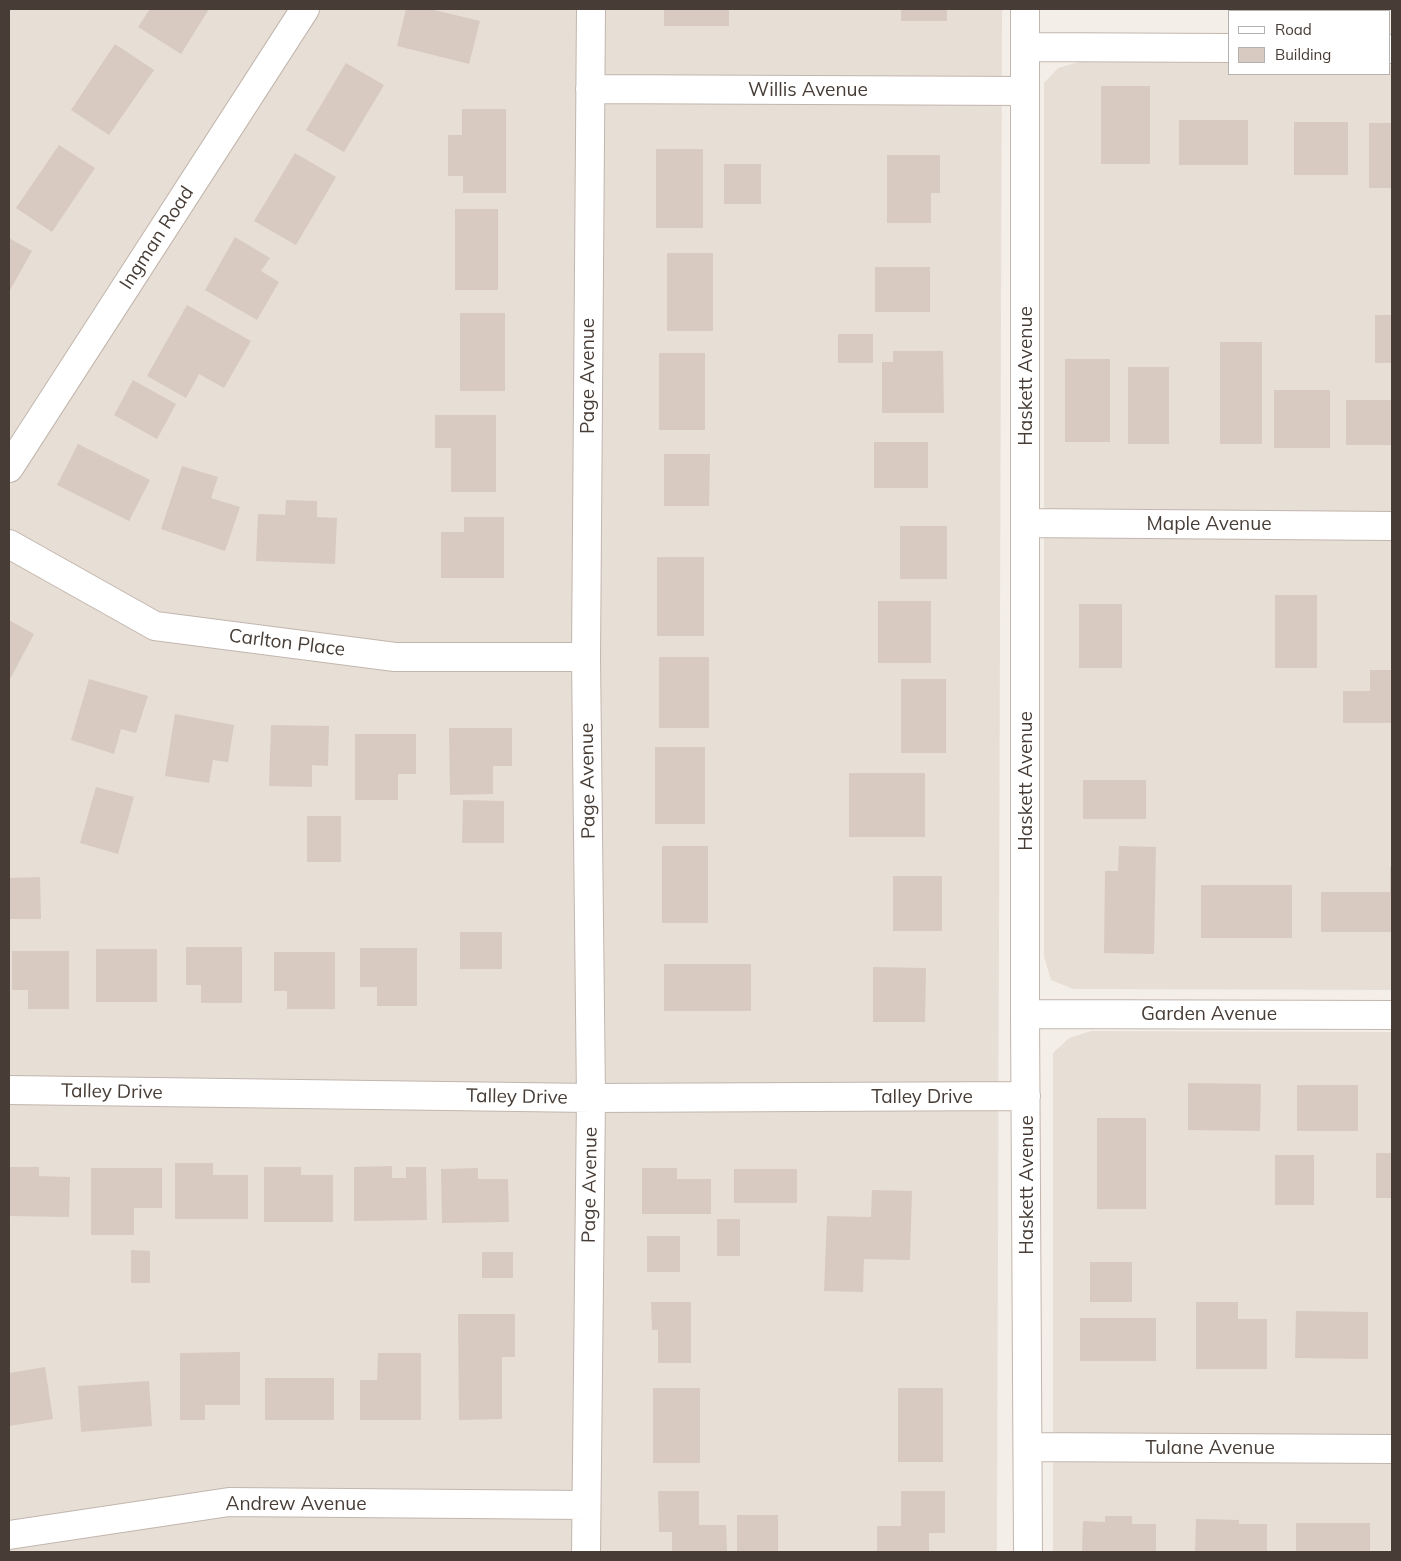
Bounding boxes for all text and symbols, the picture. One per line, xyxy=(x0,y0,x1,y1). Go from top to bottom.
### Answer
legend xyxy=(1228,10,1391,75)
text: Road xyxy=(1275,20,1312,39)
text: Building xyxy=(1275,45,1331,64)
street label: Willis Avenue xyxy=(748,79,868,101)
street label: Ingman Road xyxy=(115,182,199,294)
street label: Haskett Avenue xyxy=(1015,306,1037,446)
street label: Page Avenue xyxy=(577,318,599,434)
street label: Maple Avenue xyxy=(1146,513,1272,535)
street label: Carlton Place xyxy=(228,625,346,661)
street label: Haskett Avenue xyxy=(1015,711,1037,851)
street label: Page Avenue xyxy=(576,723,600,839)
street label: Garden Avenue xyxy=(1141,1003,1277,1025)
street label: Talley Drive xyxy=(61,1080,163,1104)
street label: Talley Drive xyxy=(466,1085,568,1109)
street label: Talley Drive xyxy=(871,1086,973,1108)
street label: Haskett Avenue xyxy=(1016,1115,1038,1255)
street label: Page Avenue xyxy=(578,1127,602,1243)
street label: Tulane Avenue xyxy=(1145,1437,1275,1459)
street label: Andrew Avenue xyxy=(225,1493,367,1515)

